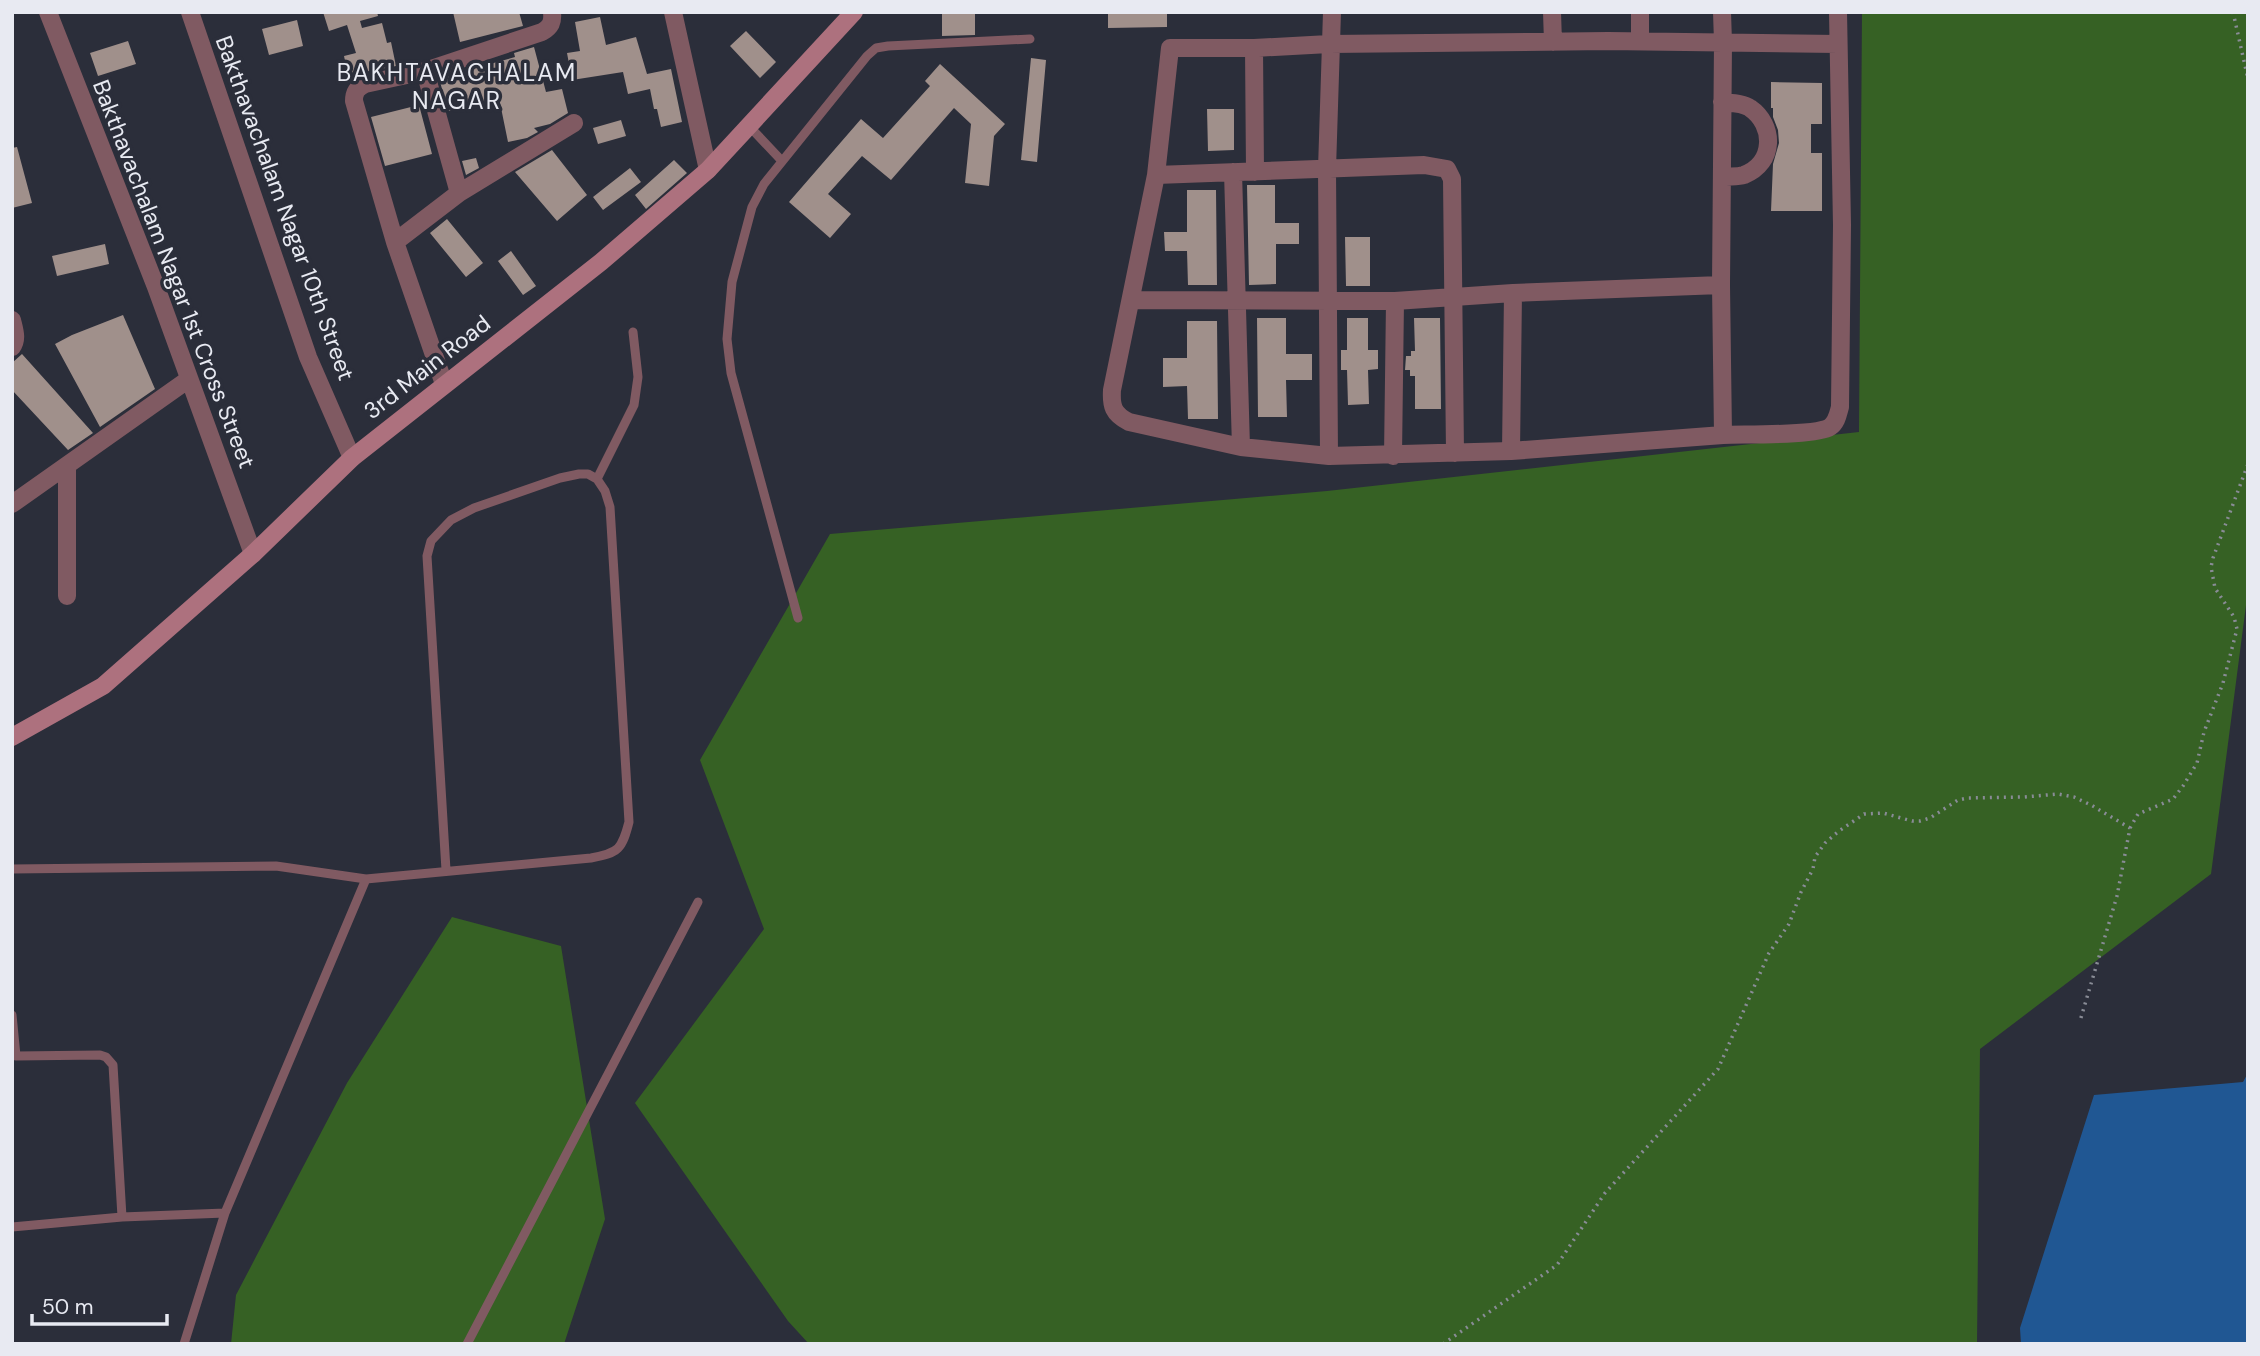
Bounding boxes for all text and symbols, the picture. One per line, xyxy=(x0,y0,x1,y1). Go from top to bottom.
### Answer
street label: Bakthavachalam Nagar 10th Street xyxy=(209,32,361,384)
district label: BAKHTAVACHALAM NAGAR xyxy=(337,57,577,116)
street label: Bakthavachalam Nagar 1st Cross Street xyxy=(86,75,262,473)
street label: 3rd Main Road xyxy=(358,308,496,426)
scale bar xyxy=(32,1282,166,1326)
text: 50 m xyxy=(42,1293,93,1321)

